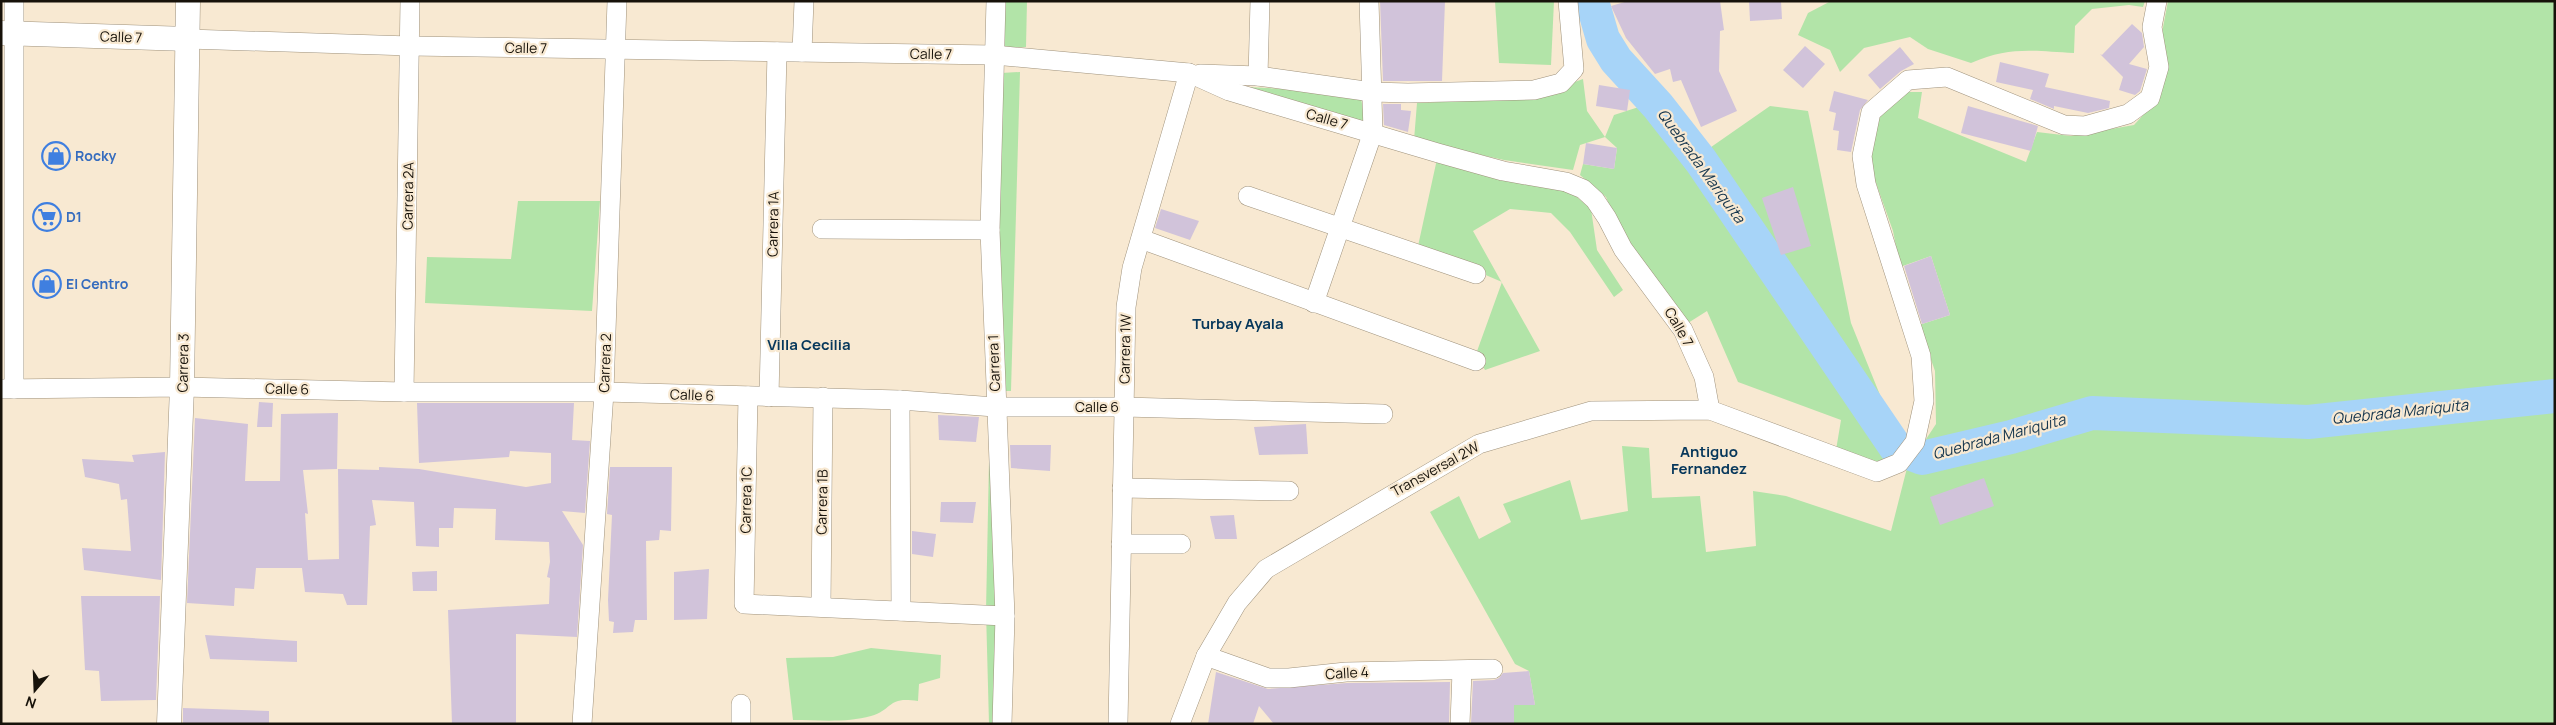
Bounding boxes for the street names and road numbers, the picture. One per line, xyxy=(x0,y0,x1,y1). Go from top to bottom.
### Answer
street label: Calle 7 xyxy=(100,26,143,47)
street label: Calle 7 xyxy=(505,38,547,57)
street label: Calle 7 xyxy=(910,44,952,63)
street label: Calle 7 xyxy=(1304,104,1350,133)
street label: Carrera 2A xyxy=(397,162,418,230)
street label: Carrera 1A xyxy=(762,191,783,257)
street label: Calle 7 xyxy=(1661,304,1698,350)
street label: Carrera 1W xyxy=(1114,314,1135,384)
street label: Carrera 3 xyxy=(172,333,193,393)
street label: Carrera 2 xyxy=(594,333,615,393)
street label: Carrera 1 xyxy=(983,334,1004,392)
street label: Calle 6 xyxy=(265,379,309,398)
street label: Calle 6 xyxy=(670,384,714,405)
street label: Calle 6 xyxy=(1075,397,1119,416)
street label: Transversal 2W xyxy=(1387,437,1482,501)
street label: Carrera 1C xyxy=(735,466,756,534)
street label: Carrera 1B xyxy=(811,469,832,535)
street label: Calle 4 xyxy=(1325,662,1369,683)

